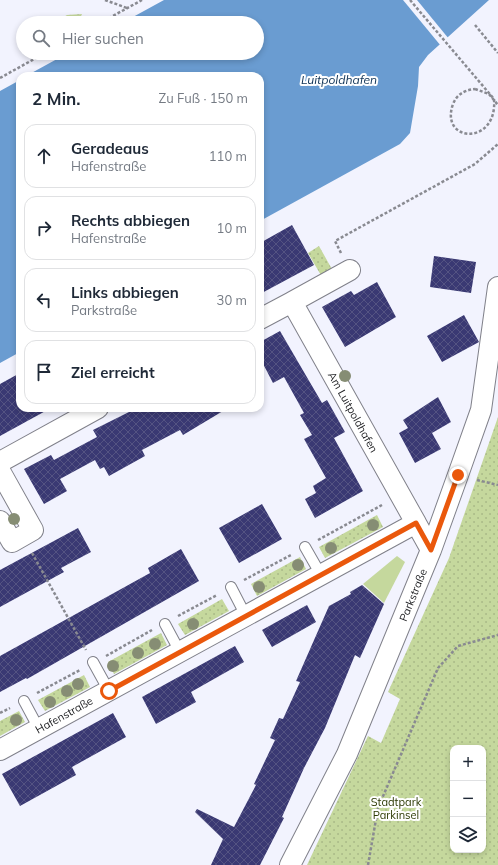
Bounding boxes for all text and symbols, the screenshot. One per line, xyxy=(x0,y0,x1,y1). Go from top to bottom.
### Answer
search box xyxy=(16,16,264,60)
icon: search xyxy=(30,27,52,49)
text: Hier suchen xyxy=(62,29,144,48)
water label: Luitpoldhafen xyxy=(301,72,377,87)
text: 2 Min. xyxy=(32,88,81,109)
text: Zu Fuß · 150 m xyxy=(159,90,248,106)
text: Geradeaus xyxy=(71,139,149,158)
icon: ahead xyxy=(33,145,55,167)
text: 110 m xyxy=(209,148,247,164)
text: Hafenstraße xyxy=(71,158,146,174)
text: Rechts abbiegen xyxy=(71,211,190,230)
icon: right xyxy=(33,217,55,239)
text: 10 m xyxy=(217,220,247,236)
text: Hafenstraße xyxy=(71,230,146,246)
text: Links abbiegen xyxy=(71,283,179,302)
icon: left xyxy=(33,289,55,311)
text: 30 m xyxy=(217,292,247,308)
text: Parkstraße xyxy=(71,302,137,318)
icon: arrive xyxy=(33,361,55,383)
text: Ziel erreicht xyxy=(71,363,155,382)
street label: Am Luitpoldhafen xyxy=(325,369,381,455)
route end xyxy=(449,466,467,484)
street label: Parkstraße xyxy=(396,566,430,623)
route start xyxy=(100,682,118,700)
street label: Hafenstraße xyxy=(33,693,95,737)
map controls xyxy=(450,745,486,853)
button: + xyxy=(450,745,486,781)
button: − xyxy=(450,781,486,817)
park label: Stadtpark Parkinsel xyxy=(371,795,422,822)
button: layers xyxy=(450,817,486,853)

